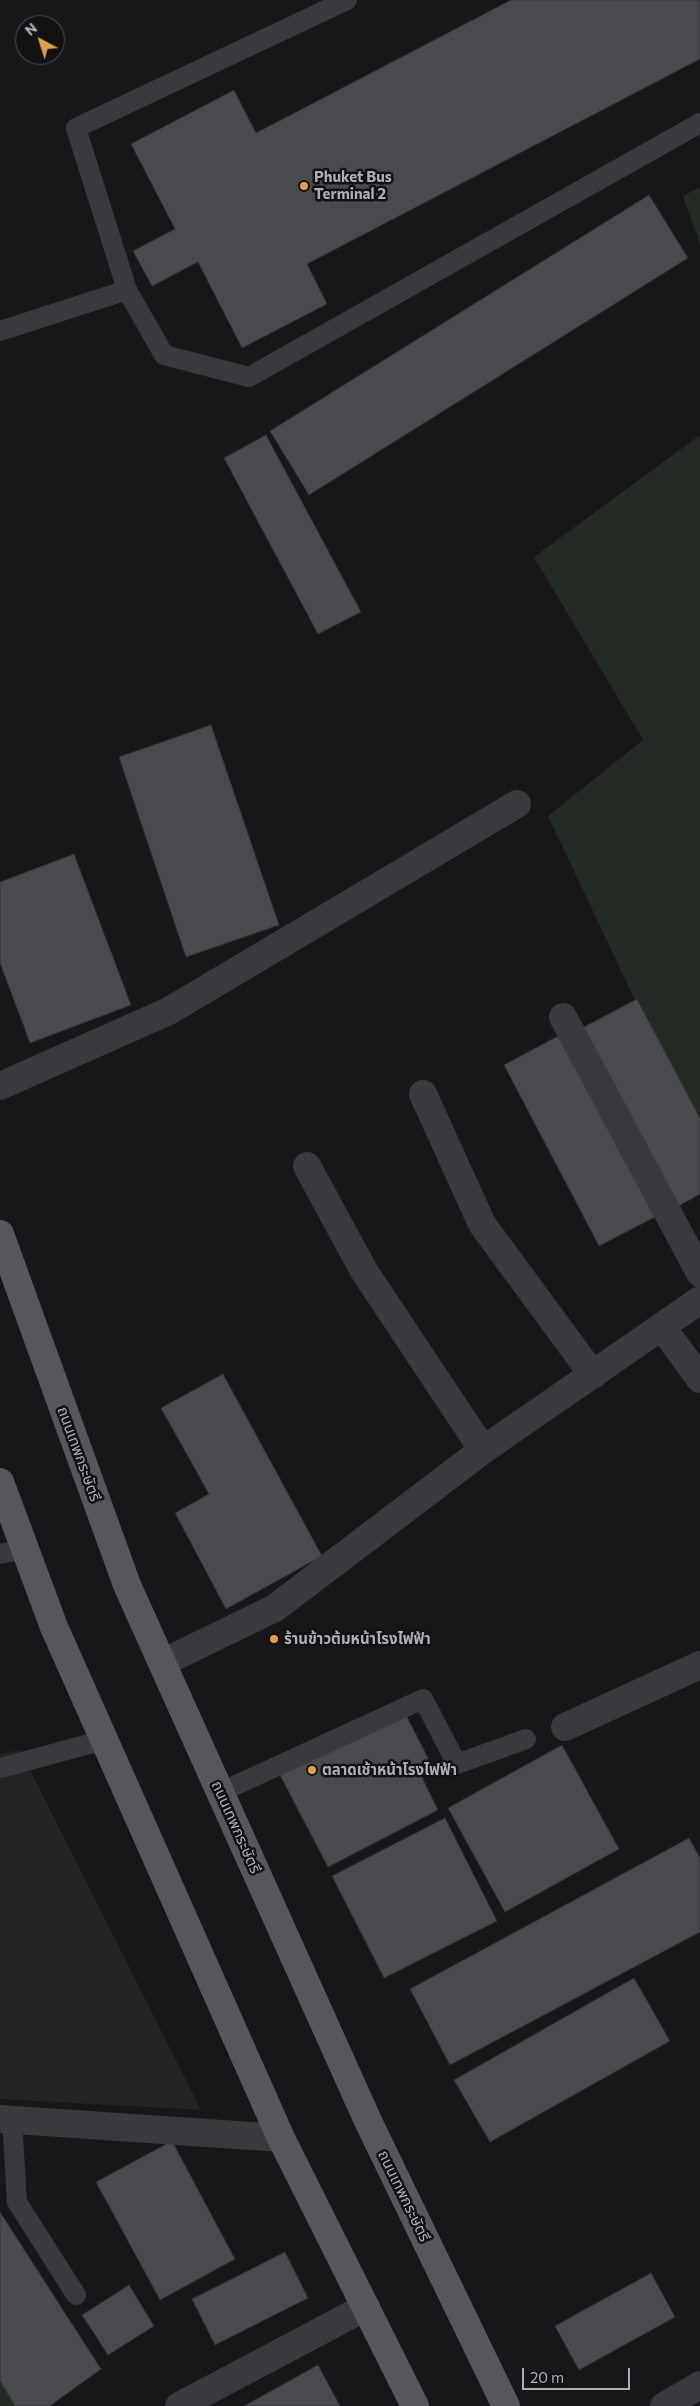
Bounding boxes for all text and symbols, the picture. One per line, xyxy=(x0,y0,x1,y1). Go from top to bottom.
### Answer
north arrow xyxy=(15,15,65,65)
text: N xyxy=(21,19,40,39)
place label: Phuket Bus Terminal 2 xyxy=(314,168,392,203)
marker: Phuket Bus Terminal 2 xyxy=(298,180,310,192)
street label: ถนนเทพกระษัตรี xyxy=(54,1404,104,1504)
place label: ร้านข้าวต้มหน้าโรงไฟฟ้า xyxy=(284,1630,431,1648)
marker: ร้านข้าวต้มหน้าโรงไฟฟ้า xyxy=(268,1633,280,1645)
place label: ตลาดเช้าหน้าโรงไฟฟ้า xyxy=(322,1761,457,1779)
marker: ตลาดเช้าหน้าโรงไฟฟ้า xyxy=(306,1764,318,1776)
street label: ถนนเทพกระษัตรี xyxy=(208,1778,264,1876)
street label: ถนนเทพกระษัตรี xyxy=(374,2147,434,2245)
scale bar xyxy=(525,2358,632,2390)
text: 20 m xyxy=(530,2368,564,2386)

